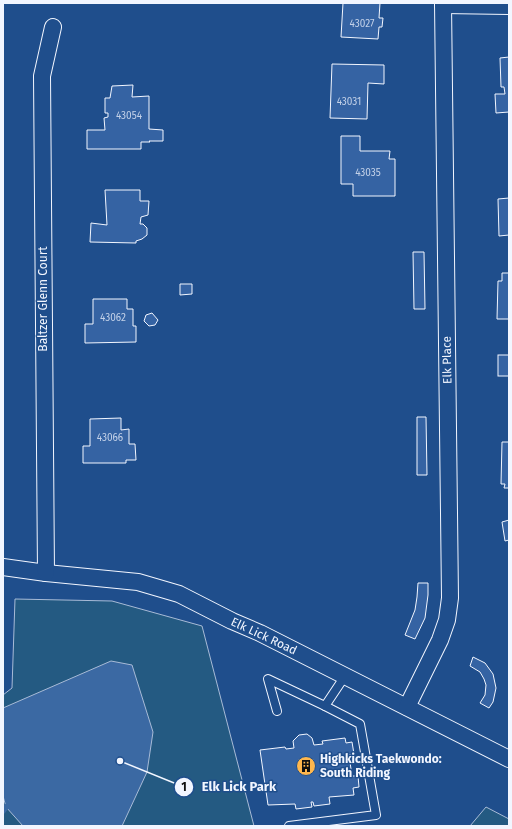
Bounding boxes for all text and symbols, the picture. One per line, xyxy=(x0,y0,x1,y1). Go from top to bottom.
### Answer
house number: 43027 xyxy=(350,18,375,30)
house number: 43031 xyxy=(337,96,361,108)
house number: 43054 xyxy=(116,110,143,122)
house number: 43035 xyxy=(355,167,381,179)
street label: Baltzer Glenn Court xyxy=(36,246,50,352)
house number: 43062 xyxy=(100,312,126,324)
street label: Elk Place xyxy=(440,336,454,384)
house number: 43066 xyxy=(97,432,123,444)
street label: Elk Lick Road xyxy=(229,615,299,657)
place label: Highkicks Taekwondo: South Riding xyxy=(320,752,442,780)
building icon: Highkicks Taekwondo: South Riding xyxy=(295,755,317,777)
callout: Elk Lick Park xyxy=(174,774,284,799)
text: Elk Lick Park xyxy=(202,779,277,794)
text: 1 xyxy=(181,780,187,794)

